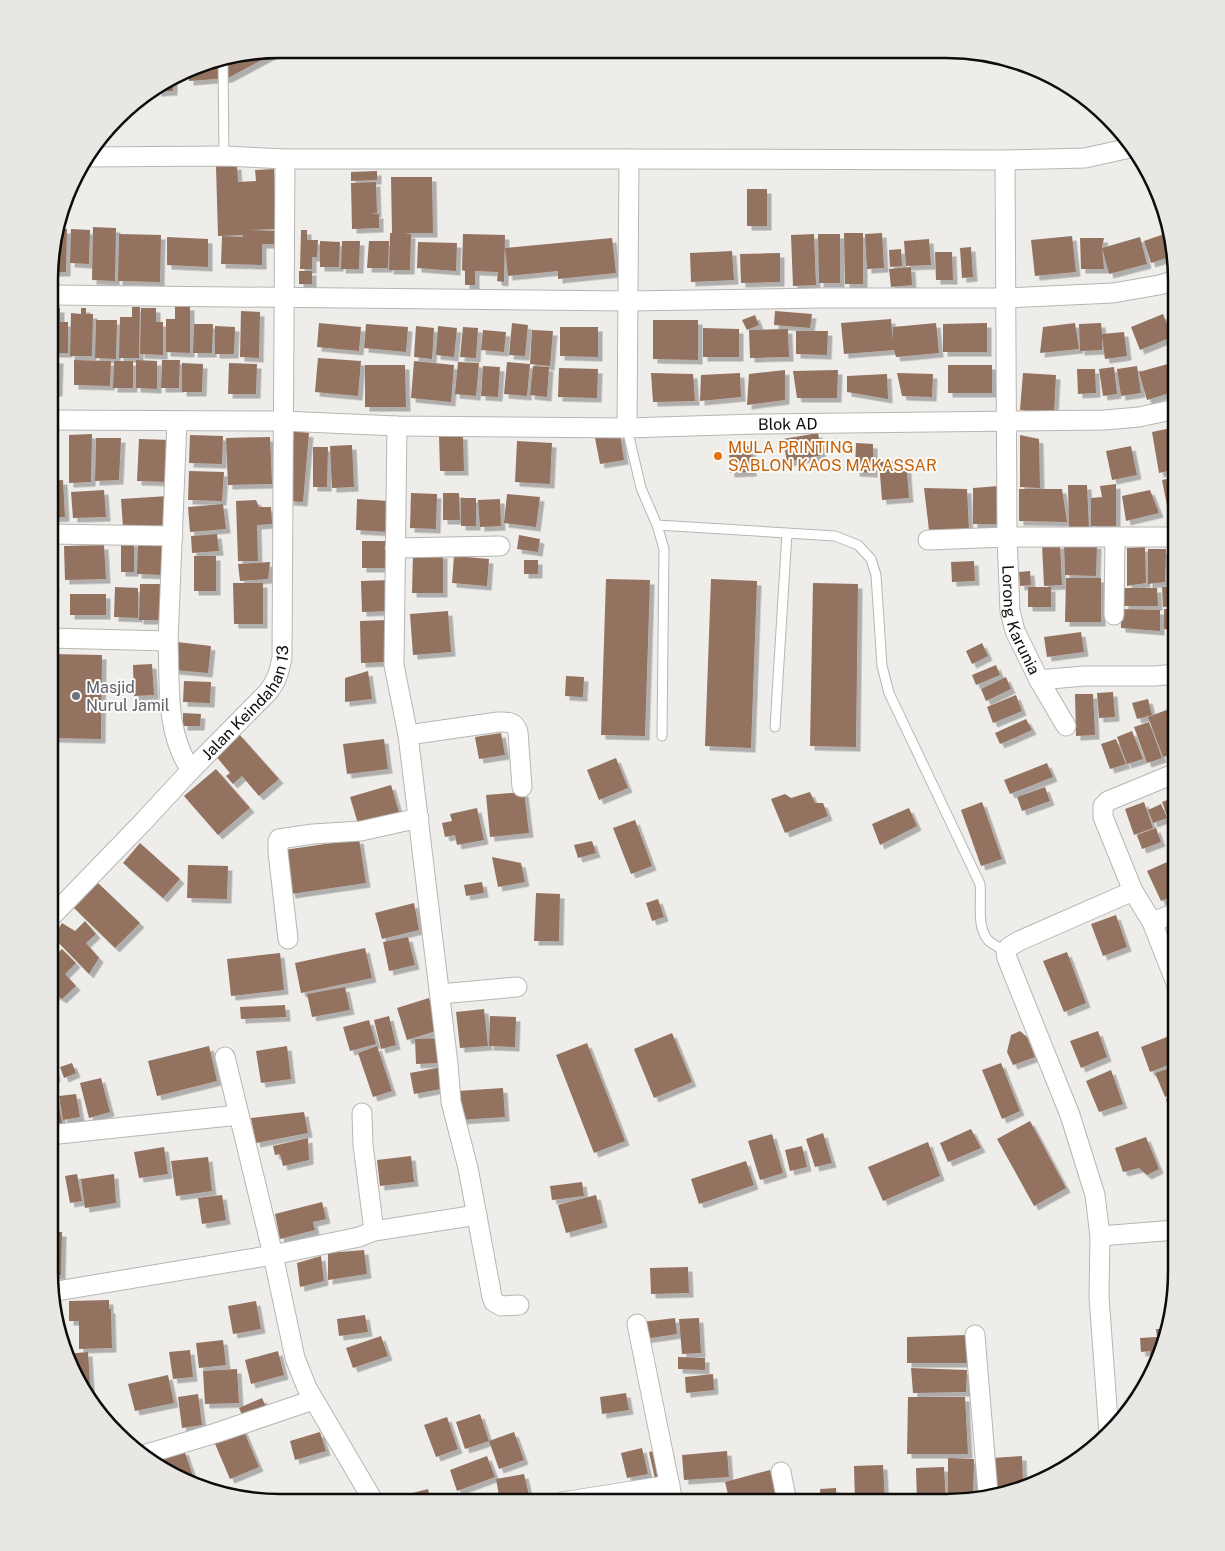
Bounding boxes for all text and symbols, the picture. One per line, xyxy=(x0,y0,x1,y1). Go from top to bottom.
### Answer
street label: Blok AD xyxy=(758,414,818,433)
place label: MULA PRINTING SABLON KAOS MAKASSAR xyxy=(728,438,937,475)
marker: MULA PRINTING SABLON KAOS MAKASSAR xyxy=(712,450,724,462)
street label: Lorong Karunia xyxy=(999,565,1044,678)
street label: Jalan Keindahan 13 xyxy=(197,645,292,763)
place label: Masjid Nurul Jamil xyxy=(86,678,170,715)
marker: Masjid Nurul Jamil xyxy=(70,690,82,702)

